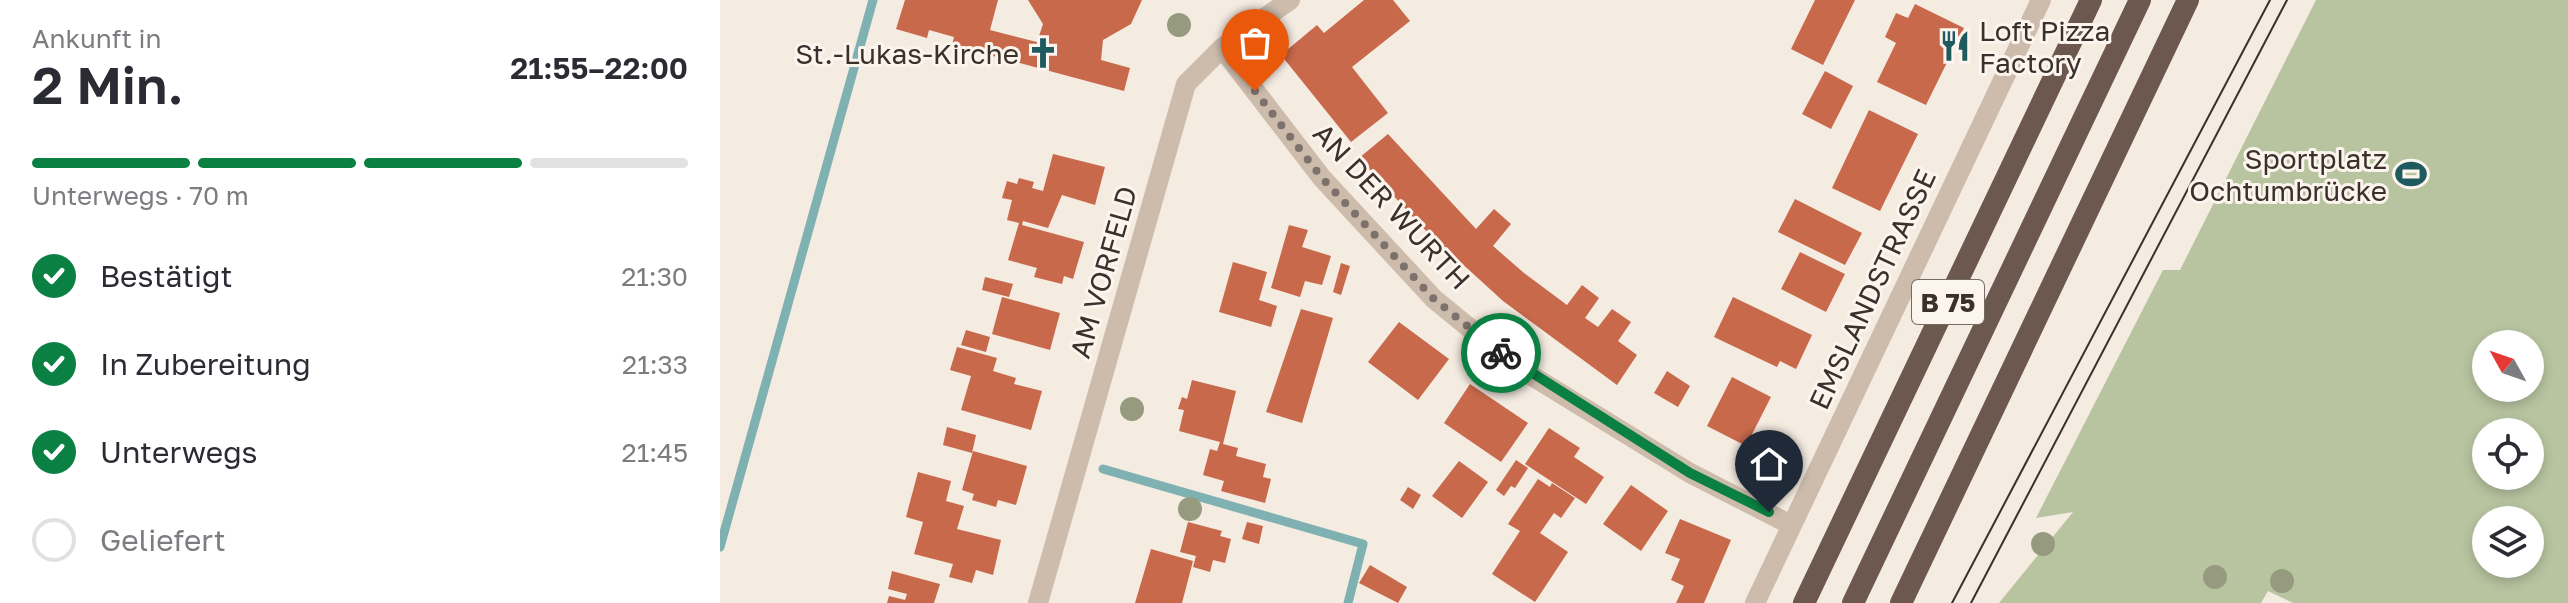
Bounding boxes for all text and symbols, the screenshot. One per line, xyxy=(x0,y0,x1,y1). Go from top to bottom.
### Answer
pin xyxy=(1221,9,1289,91)
place label: Loft Pizza Factory xyxy=(1979,14,2110,79)
icon: bag xyxy=(1233,21,1277,65)
text: Ankunft in xyxy=(32,23,161,54)
restaurant icon: Loft Pizza Factory xyxy=(1938,29,1972,63)
church icon: St.-Lukas-Kirche xyxy=(1026,36,1060,70)
place label: St.-Lukas-Kirche xyxy=(795,37,1019,70)
text: 21:55–22:00 xyxy=(510,50,688,86)
text: 2 Min. xyxy=(32,53,184,115)
street label: AN DER WURTH xyxy=(1307,116,1477,296)
place label: Sportplatz Ochtumbrücke xyxy=(2189,142,2387,207)
sports icon: Sportplatz Ochtumbrücke xyxy=(2394,157,2428,191)
street label: EMSLANDSTRASSE xyxy=(1802,164,1942,414)
text: Unterwegs · 70 m xyxy=(32,180,249,211)
street label: AM VORFELD xyxy=(1063,182,1143,362)
icon: check xyxy=(32,254,76,298)
text: Bestätigt xyxy=(100,258,233,294)
text: 21:30 xyxy=(621,261,688,292)
road number: B 75 xyxy=(1912,280,1984,324)
courier xyxy=(1461,313,1541,393)
north arrow xyxy=(2472,330,2544,402)
map controls xyxy=(2472,330,2544,578)
icon: bike xyxy=(1479,331,1523,375)
icon: check xyxy=(32,342,76,386)
text: In Zubereitung xyxy=(100,346,311,382)
text: 21:33 xyxy=(622,349,688,380)
button: locate xyxy=(2472,418,2544,490)
icon: check xyxy=(32,430,76,474)
pin xyxy=(1735,430,1803,512)
text: Unterwegs xyxy=(100,434,258,470)
text: 21:45 xyxy=(622,437,688,468)
icon: home xyxy=(1747,442,1791,486)
button: layers xyxy=(2472,506,2544,578)
text: Geliefert xyxy=(100,522,226,558)

